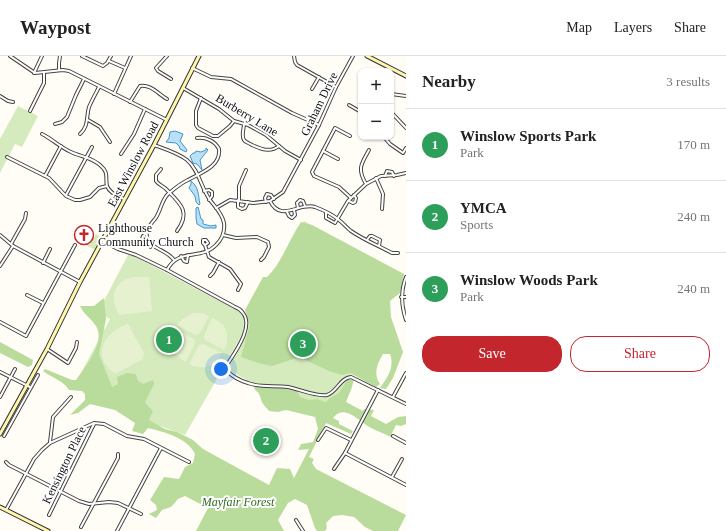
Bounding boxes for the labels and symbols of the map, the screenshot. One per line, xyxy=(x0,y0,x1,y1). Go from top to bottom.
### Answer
street label: Graham Drive xyxy=(298,70,340,138)
street label: Burberry Lane xyxy=(213,91,281,139)
street label: East Winslow Road xyxy=(105,119,161,209)
place label: Lighthouse Community Church xyxy=(98,221,194,249)
church icon: Lighthouse Community Church xyxy=(73,224,95,246)
pin: 1 xyxy=(156,325,182,355)
pin: 3 xyxy=(290,329,316,359)
your location xyxy=(211,359,231,379)
street label: Kensington Place xyxy=(39,424,89,506)
pin: 2 xyxy=(253,426,279,456)
park label: Mayfair Forest xyxy=(201,495,275,509)

